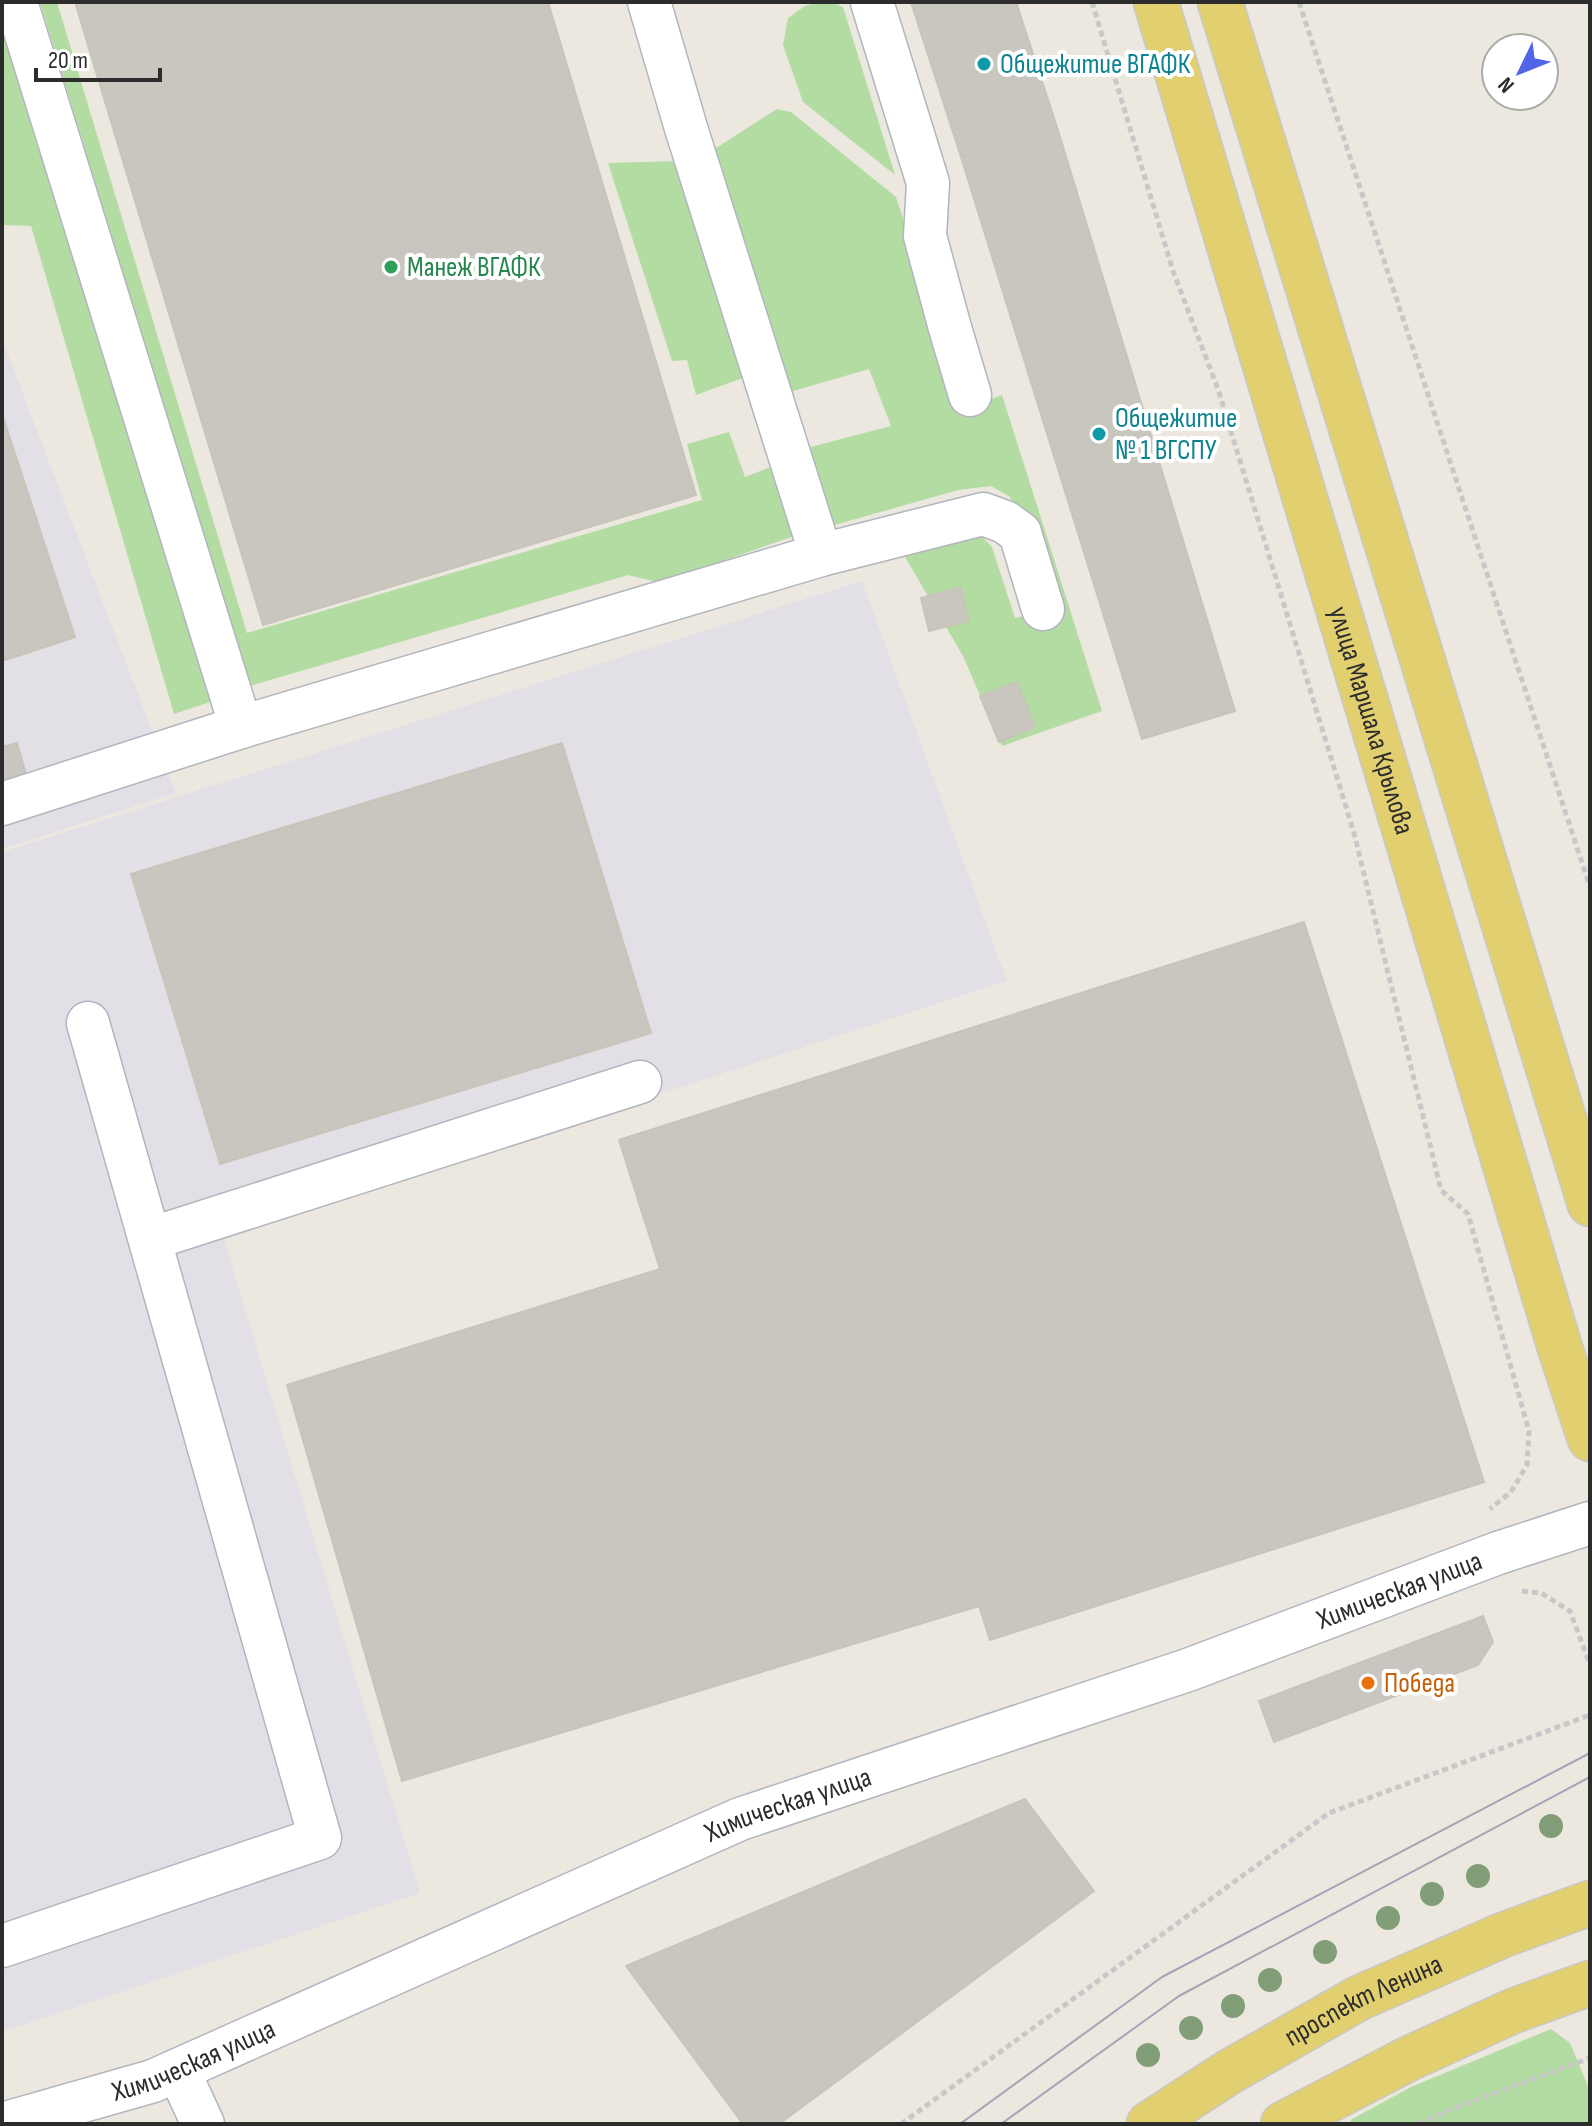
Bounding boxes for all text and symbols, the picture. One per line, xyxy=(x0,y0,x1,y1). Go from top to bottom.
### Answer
scale bar xyxy=(36,32,160,82)
north arrow xyxy=(1480,32,1560,112)
text: 20 m xyxy=(48,46,88,75)
place label: Общежитие ВГАФК xyxy=(1000,48,1191,81)
marker: Общежитие ВГАФК xyxy=(975,55,993,73)
text: N xyxy=(1493,71,1520,98)
place label: Манеж ВГАФК xyxy=(407,251,541,284)
marker: Манеж ВГАФК xyxy=(382,258,400,276)
place label: Общежитие № 1 ВГСПУ xyxy=(1115,402,1237,467)
marker: Общежитие № 1 ВГСПУ xyxy=(1090,425,1108,443)
street label: улица Маршала Крылова xyxy=(1322,602,1421,838)
street label: Химическая улица xyxy=(1311,1544,1487,1637)
place label: Победа xyxy=(1384,1667,1455,1700)
marker: Победа xyxy=(1359,1674,1377,1692)
street label: Химическая улица xyxy=(699,1760,875,1849)
street label: проспект Ленина xyxy=(1279,1947,1447,2053)
street label: Химическая улица xyxy=(107,2012,280,2109)

